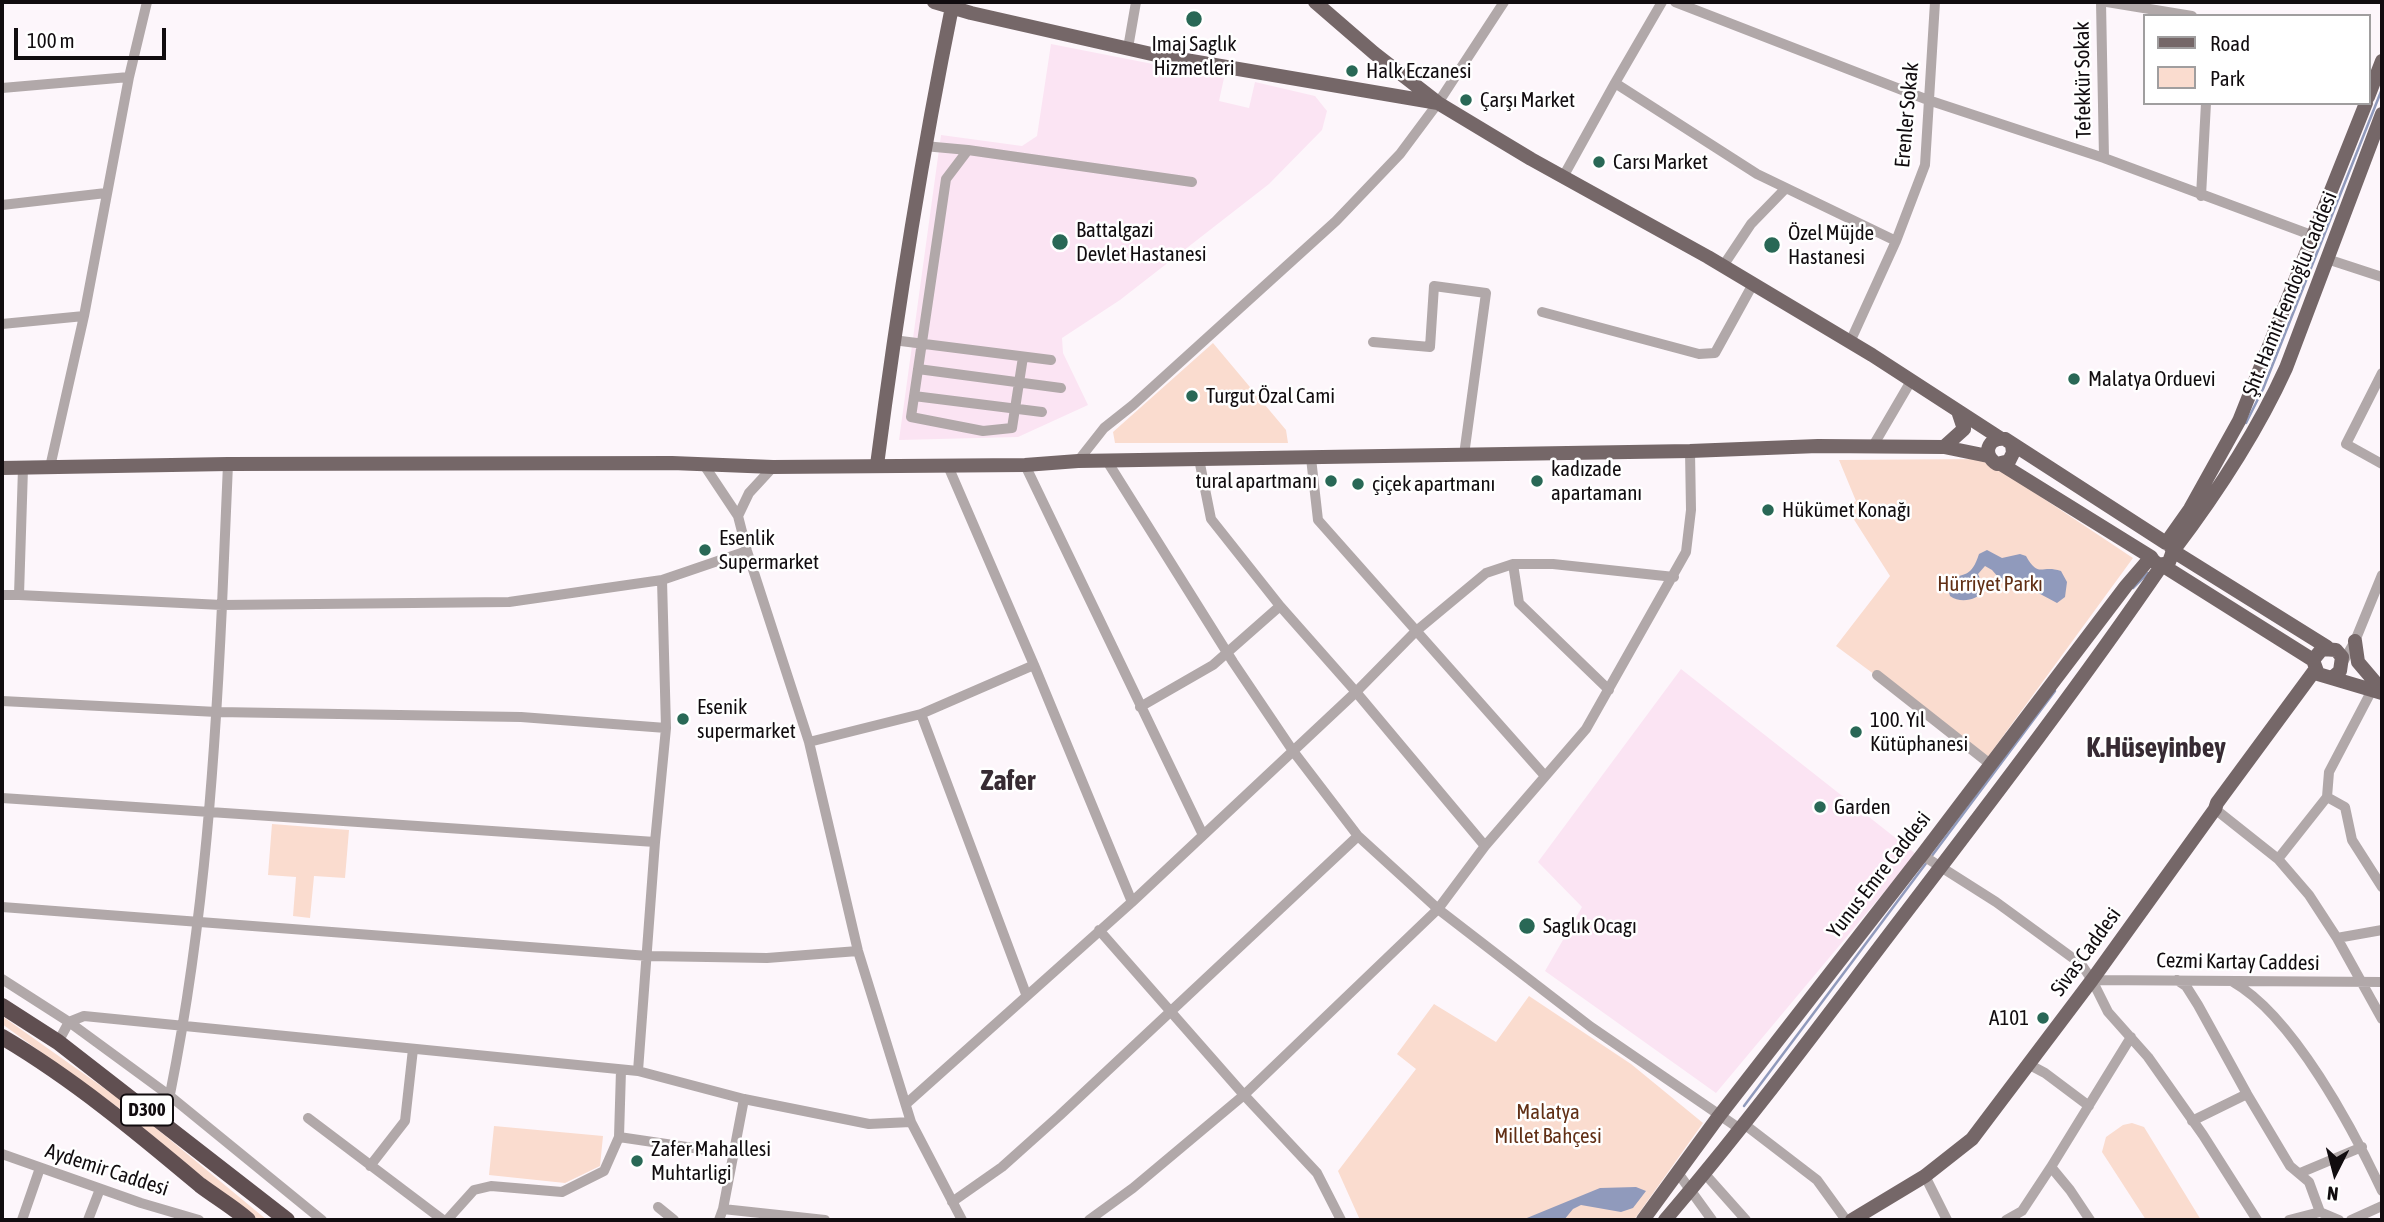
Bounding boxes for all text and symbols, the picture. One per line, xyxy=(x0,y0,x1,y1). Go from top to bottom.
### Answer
marker: Imaj Saglık Hizmetleri xyxy=(1184,9,1204,29)
scale bar xyxy=(18,14,170,58)
legend xyxy=(2142,14,2370,105)
street label: Tefekkür Sokak xyxy=(2069,21,2097,139)
text: 100 m xyxy=(27,28,75,52)
place label: Imaj Saglık Hizmetleri xyxy=(1151,31,1237,81)
text: Road xyxy=(2210,31,2250,55)
place label: Halk Eczanesi xyxy=(1366,58,1472,84)
street label: Erenler Sokak xyxy=(1890,61,1924,169)
marker: Halk Eczanesi xyxy=(1344,63,1360,79)
text: Park xyxy=(2210,66,2245,90)
place label: Çarşı Market xyxy=(1480,87,1575,113)
marker: Çarşı Market xyxy=(1458,92,1474,108)
place label: Carsı Market xyxy=(1613,149,1708,175)
marker: Carsı Market xyxy=(1591,154,1607,170)
street label: Şht. Hamit Fendoğlu Caddesi xyxy=(2237,188,2343,400)
place label: Battalgazi Devlet Hastanesi xyxy=(1076,217,1207,267)
place label: Özel Müjde Hastanesi xyxy=(1788,220,1874,270)
marker: Battalgazi Devlet Hastanesi xyxy=(1050,232,1070,252)
marker: Özel Müjde Hastanesi xyxy=(1762,235,1782,255)
place label: Malatya Orduevi xyxy=(2088,366,2216,392)
marker: Malatya Orduevi xyxy=(2066,371,2082,387)
place label: Turgut Özal Cami xyxy=(1206,383,1335,409)
marker: Turgut Özal Cami xyxy=(1184,388,1200,404)
place label: kadızade apartamanı xyxy=(1551,456,1642,506)
place label: tural apartmanı xyxy=(1195,468,1317,494)
place label: çiçek apartmanı xyxy=(1372,471,1495,497)
marker: tural apartmanı xyxy=(1323,473,1339,489)
marker: kadızade apartamanı xyxy=(1529,473,1545,489)
marker: çiçek apartmanı xyxy=(1350,476,1366,492)
place label: Hükümet Konağı xyxy=(1782,497,1911,523)
marker: Hükümet Konağı xyxy=(1760,502,1776,518)
place label: Esenlik Supermarket xyxy=(719,525,819,575)
marker: Esenlik Supermarket xyxy=(697,542,713,558)
park label: Hürriyet Parkı xyxy=(1937,571,2043,597)
place label: Esenik supermarket xyxy=(697,694,796,744)
place label: 100. Yıl Kütüphanesi xyxy=(1870,707,1968,757)
marker: Esenik supermarket xyxy=(675,711,691,727)
marker: 100. Yıl Kütüphanesi xyxy=(1848,724,1864,740)
district label: K.Hüseyinbey xyxy=(2086,731,2226,765)
district label: Zafer xyxy=(981,764,1035,798)
place label: Garden xyxy=(1834,794,1891,820)
marker: Garden xyxy=(1812,799,1828,815)
street label: Yunus Emre Caddesi xyxy=(1822,807,1936,943)
street label: Sivas Caddesi xyxy=(2046,903,2126,1001)
place label: Saglık Ocagı xyxy=(1543,913,1637,939)
marker: Saglık Ocagı xyxy=(1517,916,1537,936)
street label: Cezmi Kartay Caddesi xyxy=(2156,948,2320,976)
place label: A101 xyxy=(1989,1005,2029,1031)
marker: A101 xyxy=(2035,1010,2051,1026)
road number: D300 xyxy=(121,1094,173,1126)
park label: Malatya Millet Bahçesi xyxy=(1494,1099,1602,1149)
place label: Zafer Mahallesi Muhtarligi xyxy=(651,1136,771,1186)
street label: Aydemir Caddesi xyxy=(42,1138,172,1202)
north arrow xyxy=(2300,1138,2370,1208)
marker: Zafer Mahallesi Muhtarligi xyxy=(629,1153,645,1169)
text: N xyxy=(2326,1182,2340,1205)

